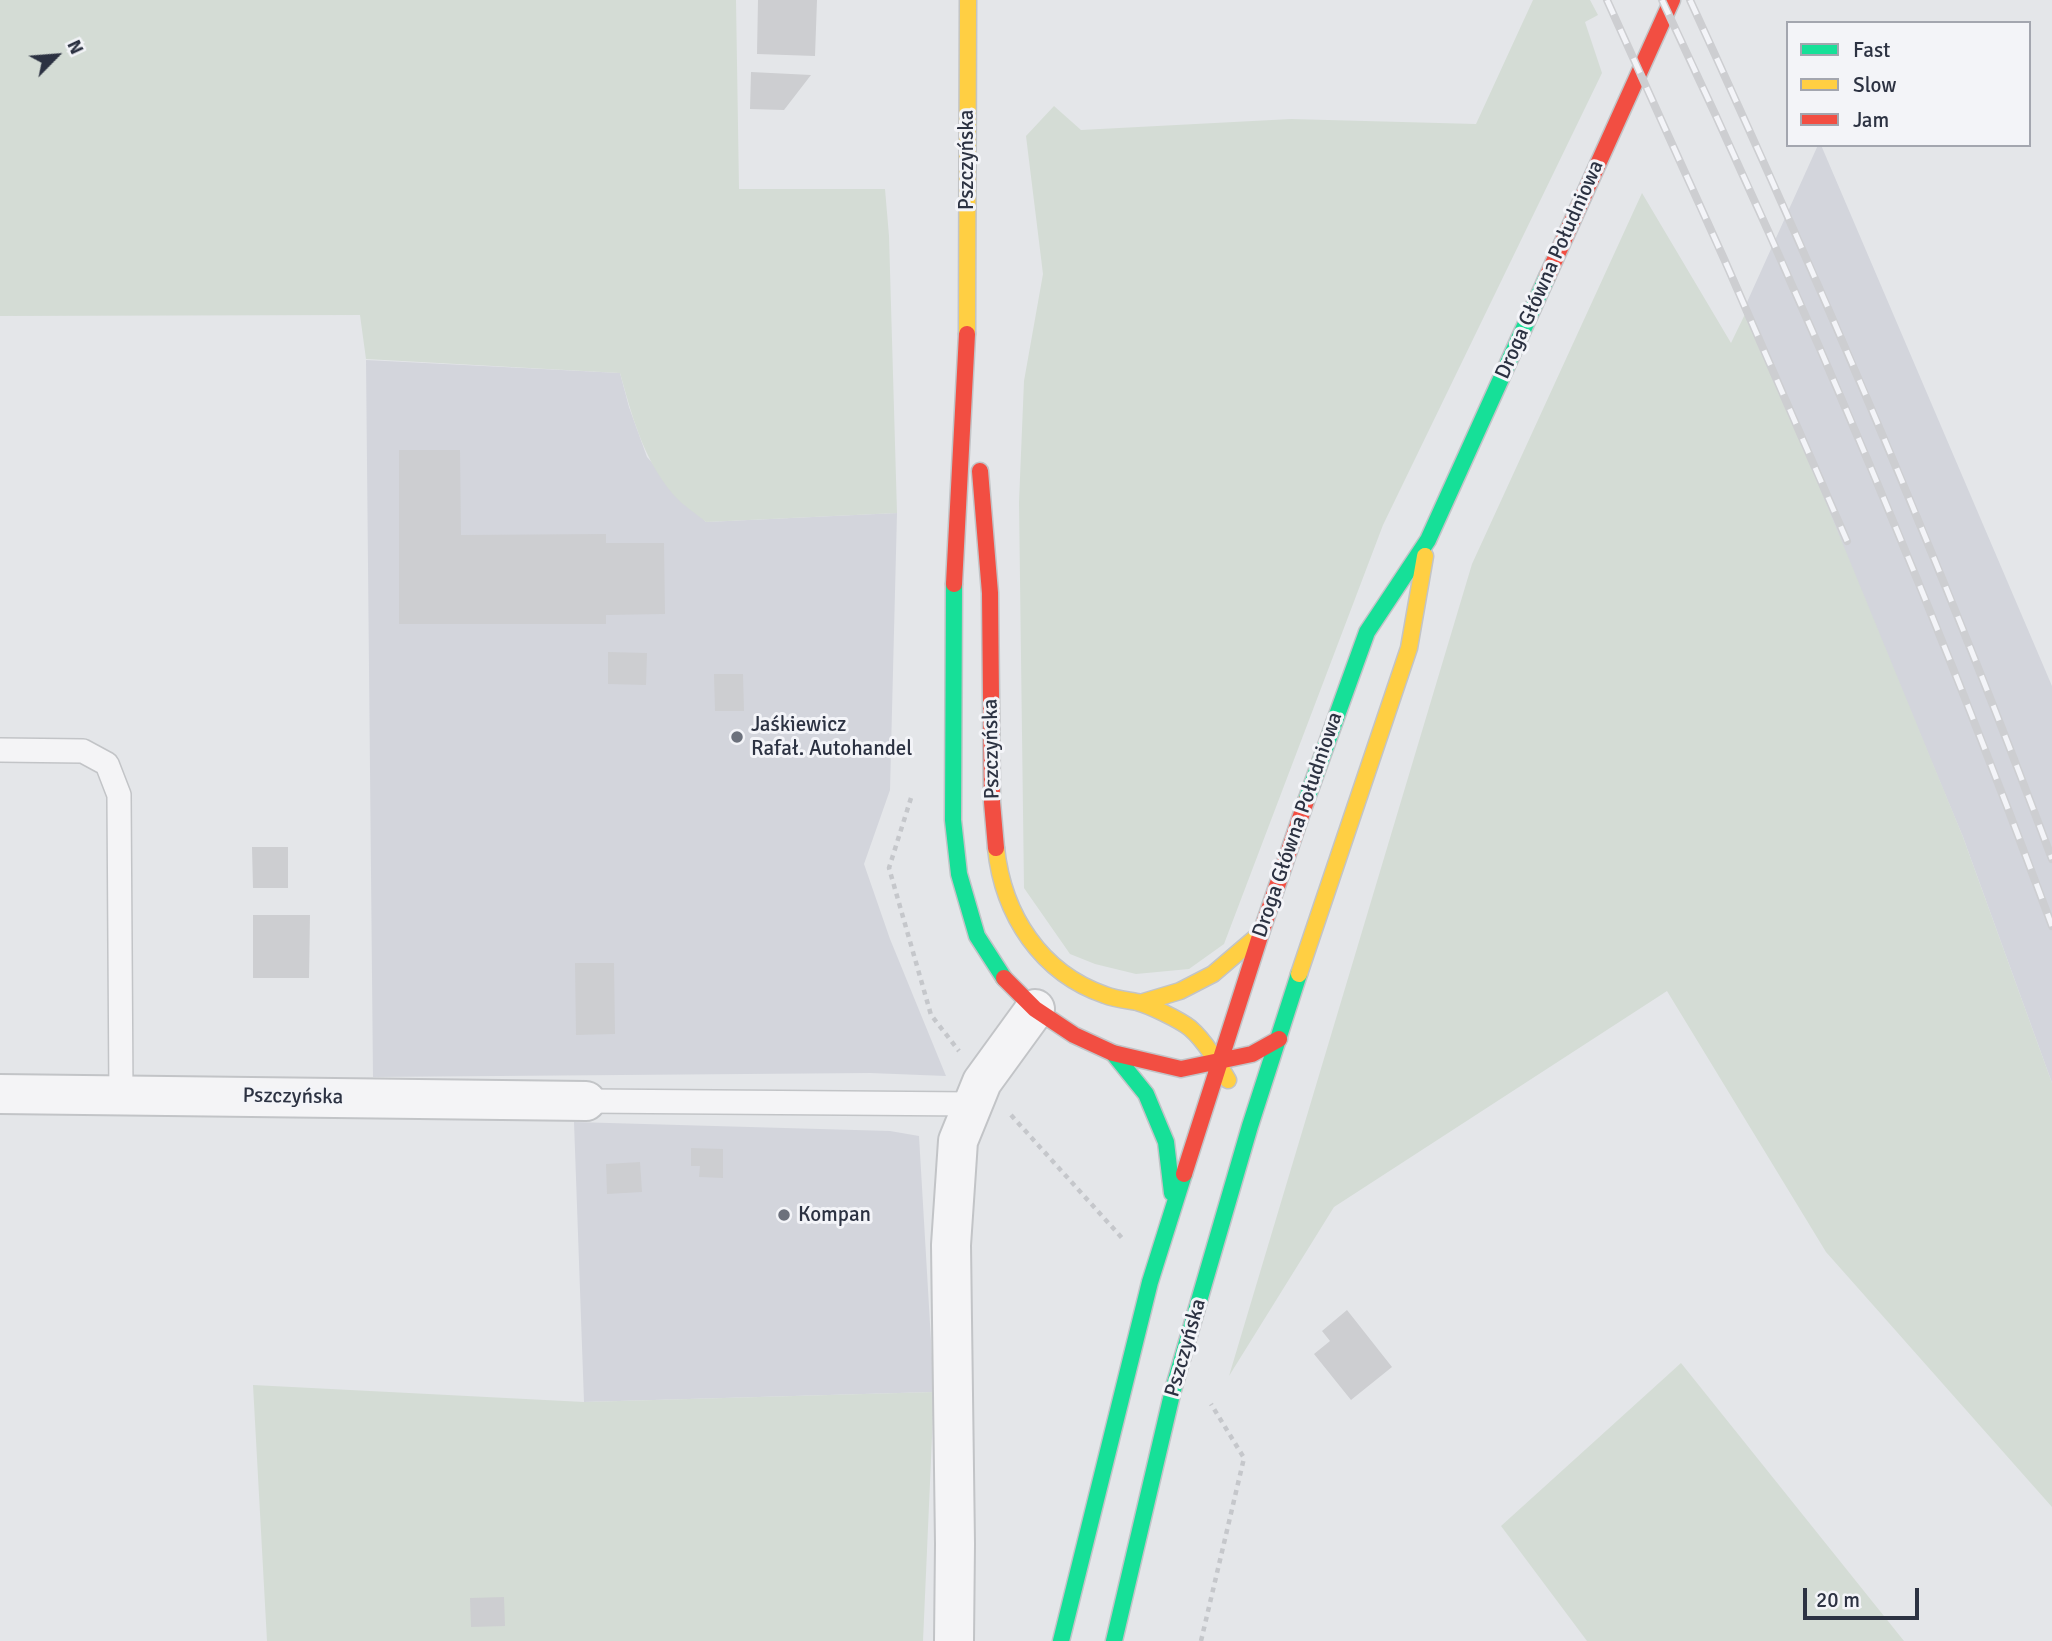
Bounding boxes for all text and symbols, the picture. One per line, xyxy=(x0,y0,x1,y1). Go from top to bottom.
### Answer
north arrow xyxy=(21,21,91,91)
legend xyxy=(1786,21,2031,147)
text: N xyxy=(61,36,89,58)
text: Fast xyxy=(1853,37,1890,63)
text: Slow xyxy=(1853,72,1897,98)
text: Jam xyxy=(1853,107,1889,133)
street label: Pszczyńska xyxy=(954,110,980,210)
street label: Droga Główna Południowa xyxy=(1490,157,1610,383)
street label: Pszczyńska xyxy=(979,698,1005,800)
street label: Droga Główna Południowa xyxy=(1248,709,1348,941)
place label: Jaśkiewicz Rafał. Autohandel xyxy=(751,712,912,762)
marker: Jaśkiewicz Rafał. Autohandel xyxy=(729,729,745,745)
street label: Pszczyńska xyxy=(242,1084,344,1110)
place label: Kompan xyxy=(798,1202,871,1228)
marker: Kompan xyxy=(776,1207,792,1223)
street label: Pszczyńska xyxy=(1160,1296,1212,1400)
scale bar xyxy=(1807,1574,1923,1618)
text: 20 m xyxy=(1816,1587,1860,1613)

